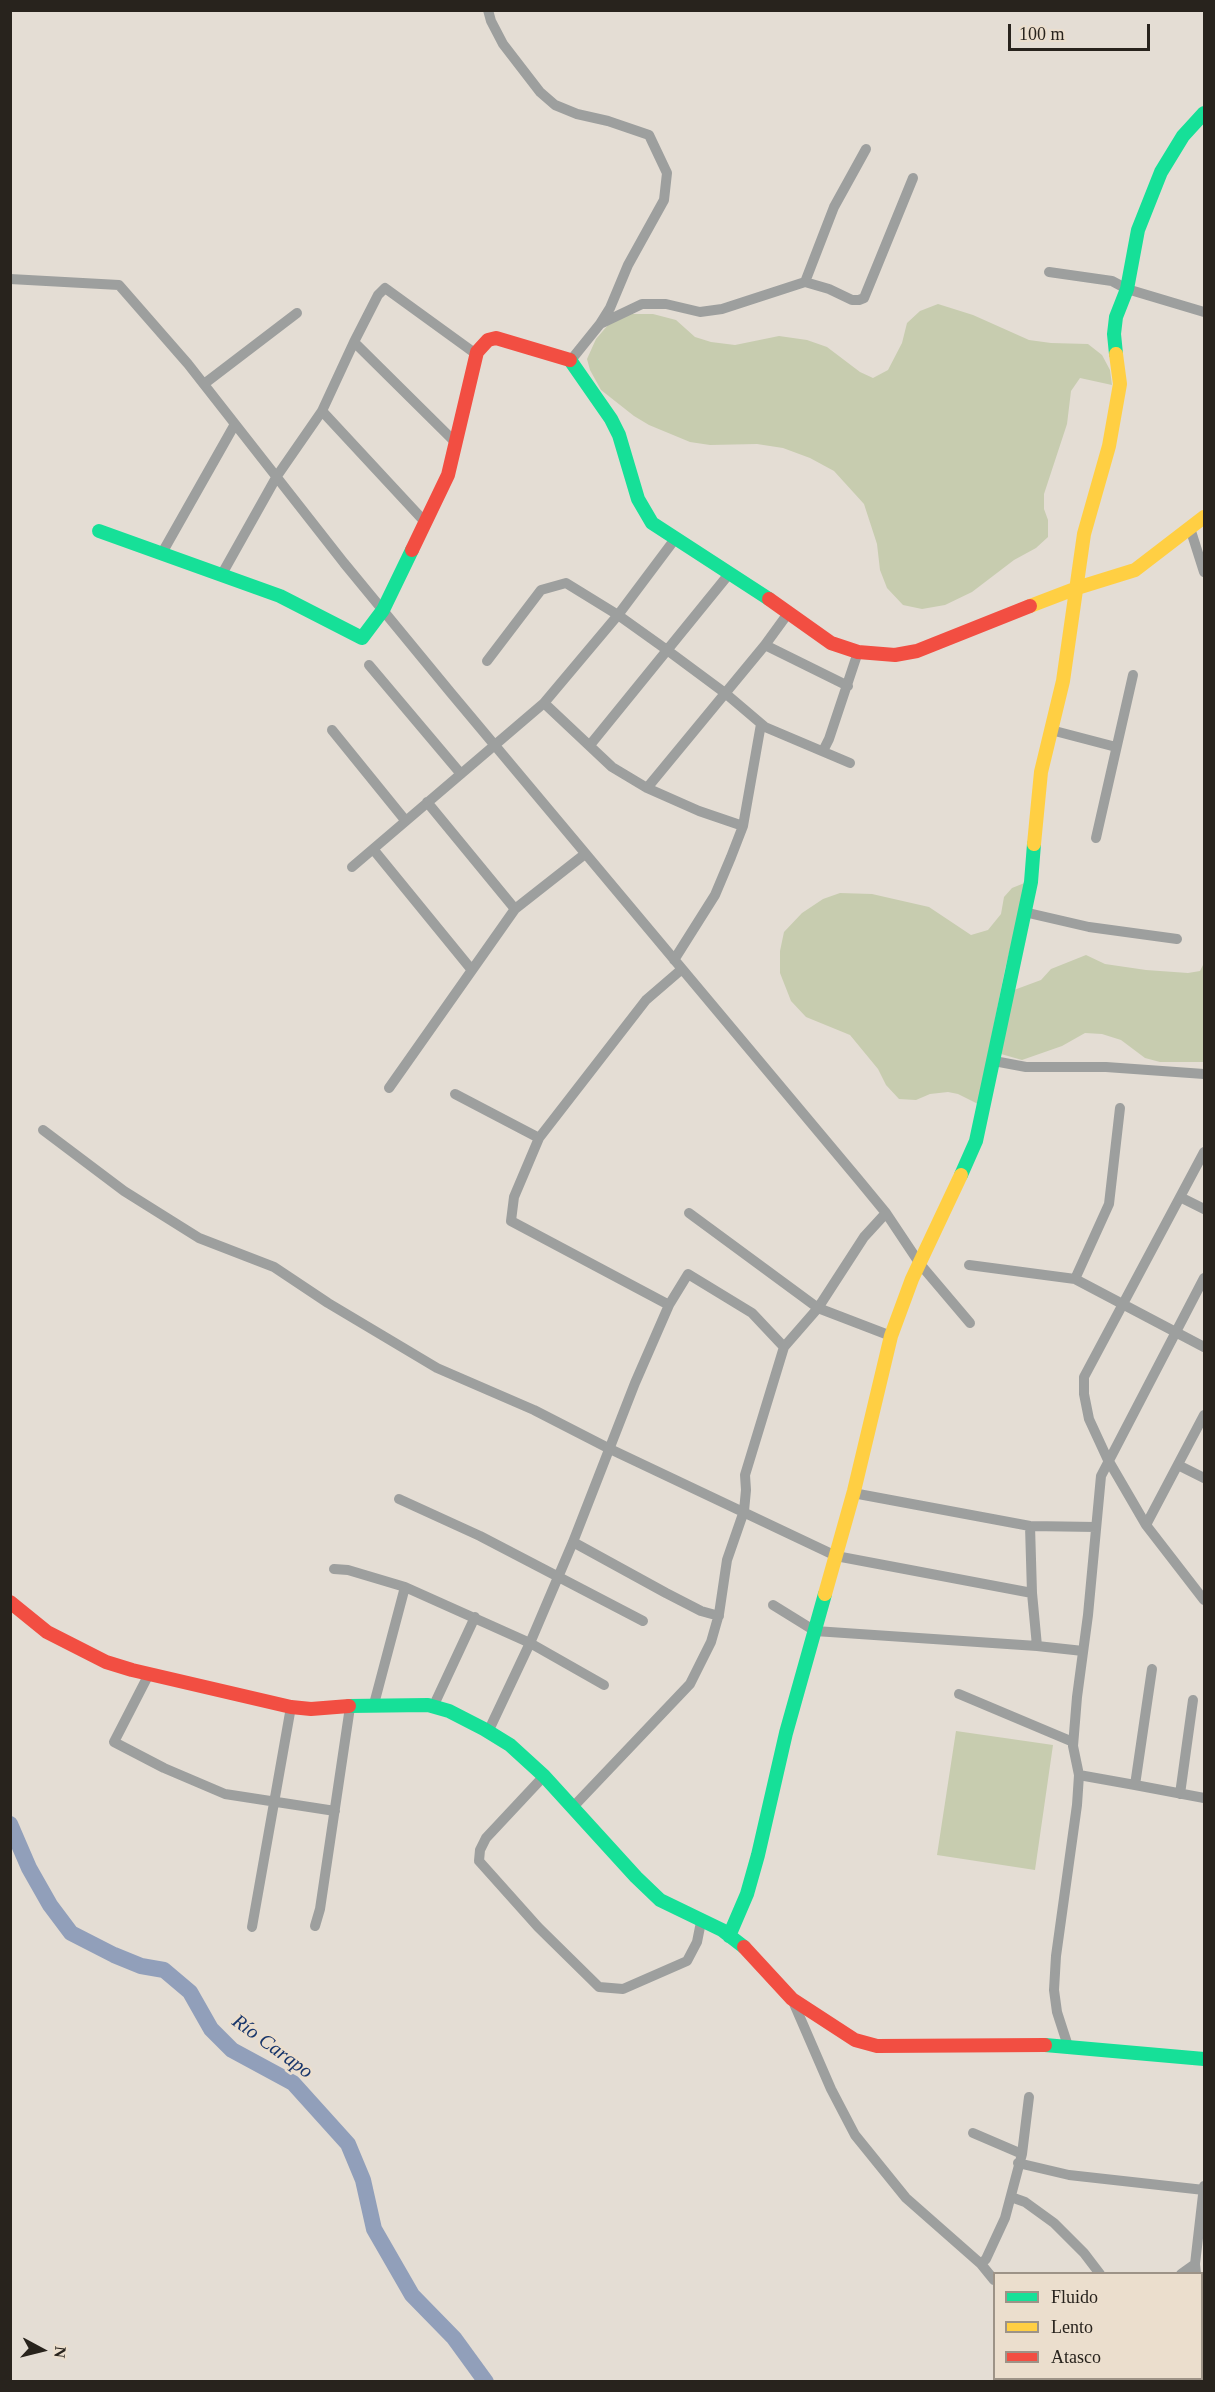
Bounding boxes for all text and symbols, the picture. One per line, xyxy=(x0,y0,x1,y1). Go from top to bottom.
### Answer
scale bar xyxy=(1011,12,1154,50)
text: 100 m xyxy=(1019,24,1065,44)
water label: Río Carapo xyxy=(227,2010,317,2084)
legend xyxy=(993,2272,1203,2380)
text: Fluido xyxy=(1051,2287,1098,2307)
text: Lento xyxy=(1051,2317,1093,2337)
north arrow xyxy=(12,2320,72,2380)
text: N xyxy=(51,2345,70,2359)
text: Atasco xyxy=(1051,2347,1101,2367)

